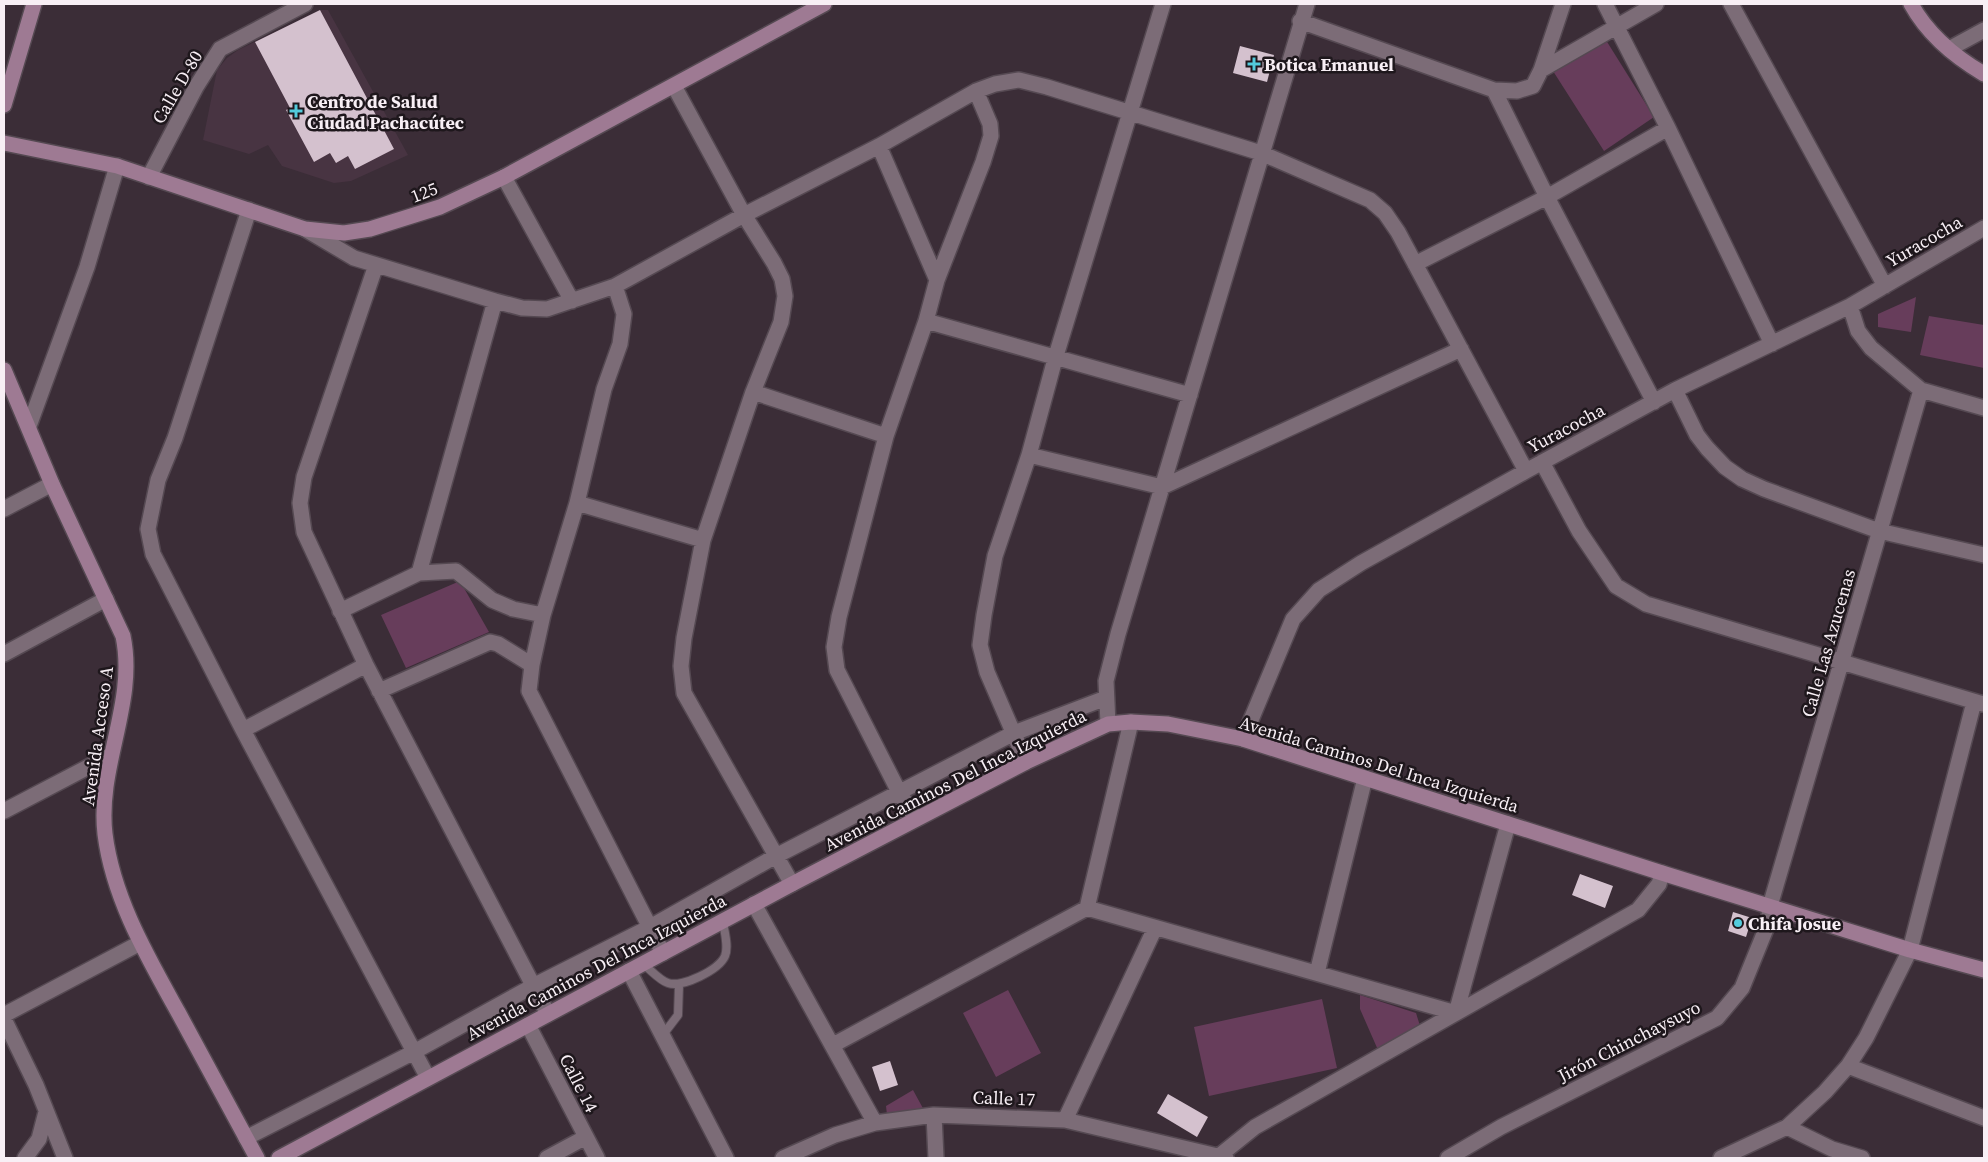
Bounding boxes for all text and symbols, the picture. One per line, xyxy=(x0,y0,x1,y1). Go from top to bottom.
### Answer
street label: Calle D-80 xyxy=(146,46,208,128)
place label: Botica Emanuel xyxy=(1264,52,1394,77)
marker: Botica Emanuel xyxy=(1248,58,1260,70)
place label: Centro de Salud Ciudad Pachacútec xyxy=(307,89,464,135)
marker: Centro de Salud Ciudad Pachacútec xyxy=(289,104,303,118)
street label: 125 xyxy=(407,175,441,209)
street label: Yuracocha xyxy=(1881,209,1967,273)
street label: Yuracocha xyxy=(1523,397,1610,459)
street label: Calle Las Azucenas xyxy=(1795,566,1861,720)
street label: Avenida Acceso A xyxy=(75,665,119,807)
street label: Avenida Caminos Del Inca Izquierda xyxy=(820,702,1091,857)
street label: Avenida Caminos Del Inca Izquierda xyxy=(1236,710,1523,819)
street label: Avenida Caminos Del Inca Izquierda xyxy=(462,887,731,1046)
place label: Chifa Josue xyxy=(1748,911,1841,936)
marker: Chifa Josue xyxy=(1732,917,1744,929)
street label: Jirón Chinchaysuyo xyxy=(1553,994,1705,1088)
street label: Calle 14 xyxy=(554,1049,604,1117)
street label: Calle 17 xyxy=(972,1084,1036,1112)

